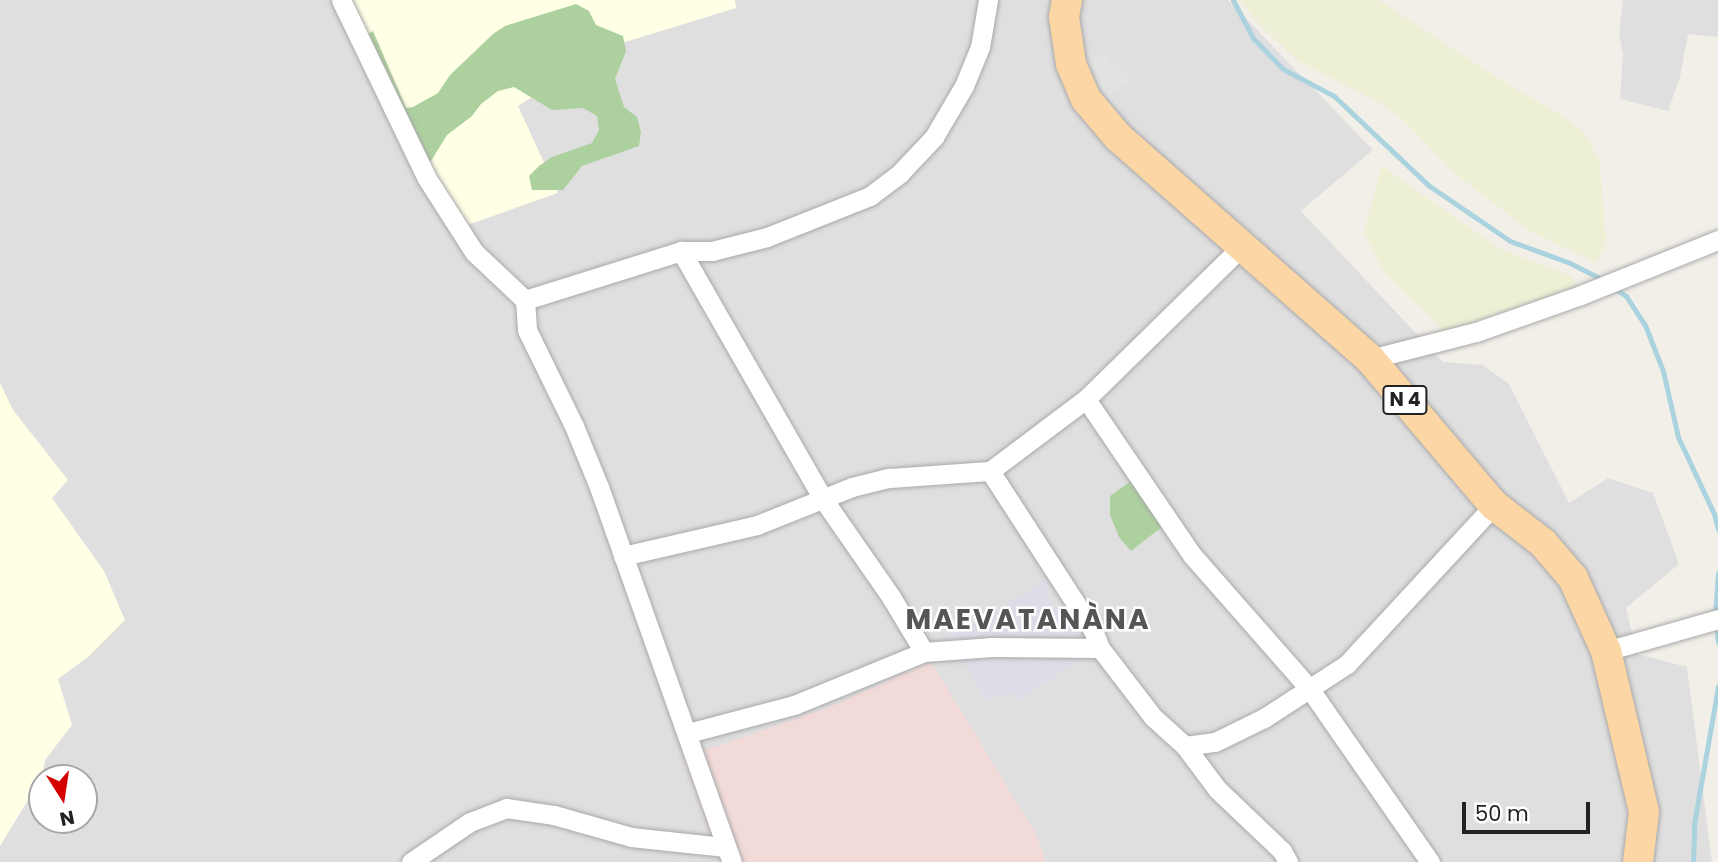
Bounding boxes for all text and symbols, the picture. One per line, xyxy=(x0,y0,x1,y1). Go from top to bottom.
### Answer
road number: N 4 xyxy=(1382,384,1428,416)
district label: MAEVATANÀNA xyxy=(907,603,1149,637)
north arrow xyxy=(28,764,98,834)
scale bar xyxy=(1466,788,1594,832)
text: 50 m xyxy=(1475,799,1529,828)
text: N xyxy=(57,803,77,833)

